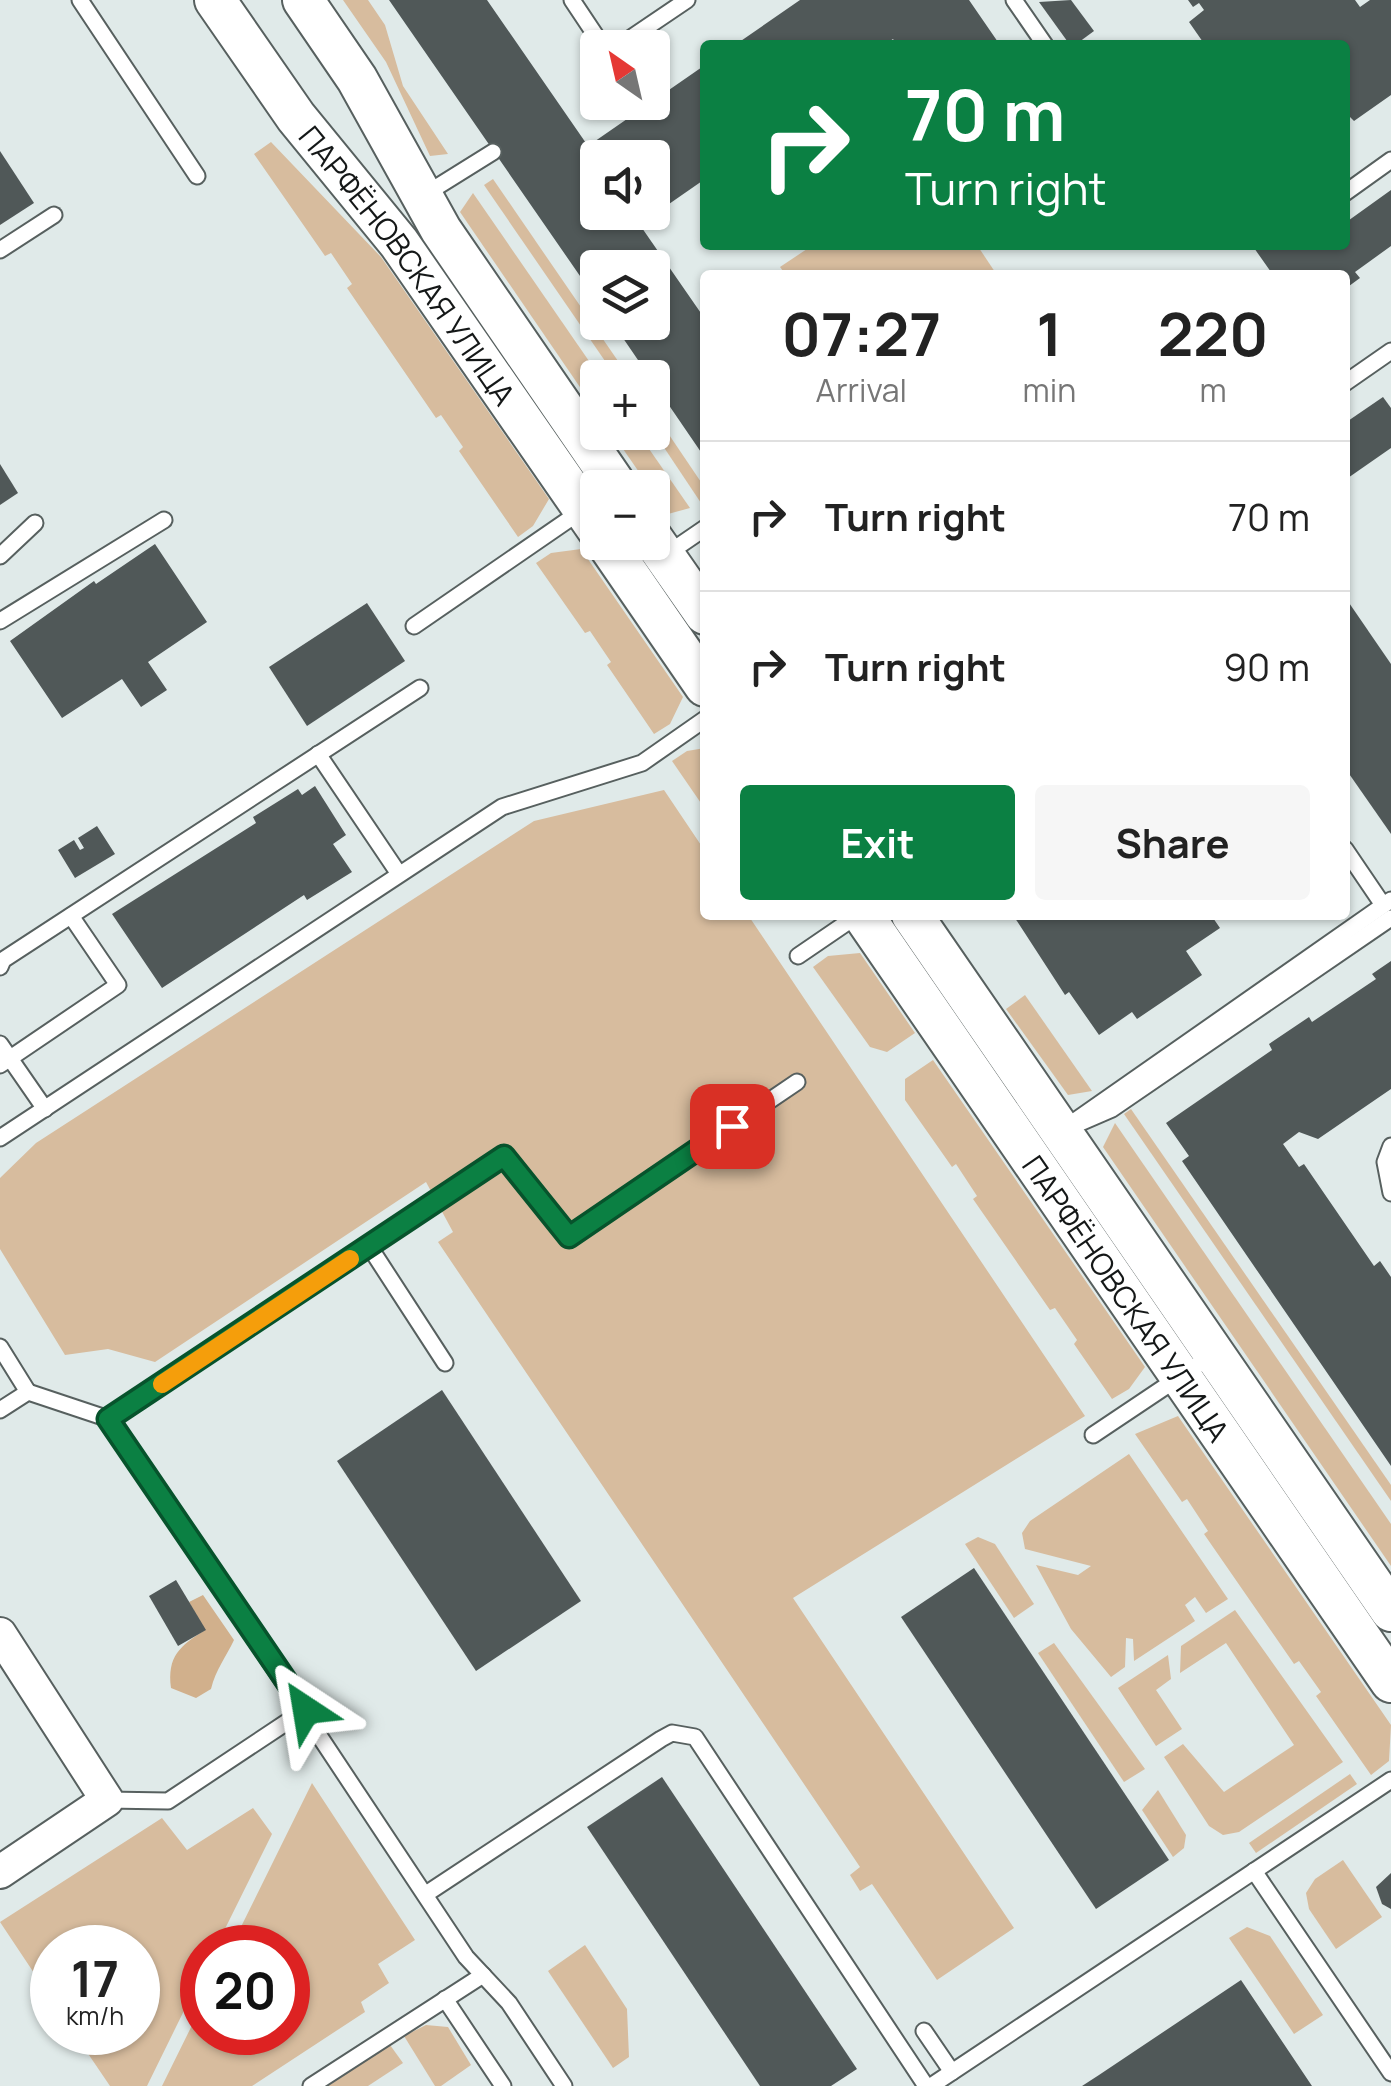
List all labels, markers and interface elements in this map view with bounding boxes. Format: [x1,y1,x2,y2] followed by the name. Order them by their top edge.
[580,30,670,120] north arrow
[580,30,670,560] map controls
[905,66,1065,162] text: 70 m
[740,80,870,210] icon: right
[290,117,525,413] street label: ПАРФЁНОВСКАЯ УЛИЦА
[580,140,670,230] button: sound
[905,157,1106,219] text: Turn right
[580,250,670,340] button: layers
[781,292,941,374] text: 07:27
[1036,292,1063,374] text: 1
[1158,292,1269,374] text: 220
[580,360,670,450] button: +
[816,368,907,412] text: Arrival
[1023,368,1076,412] text: min
[1200,368,1227,412] text: m
[580,470,670,560] button: −
[740,489,795,544] icon: right
[825,490,1006,542] text: Turn right
[1228,490,1310,542] text: 70 m
[740,639,795,694] icon: right
[825,640,1006,692] text: Turn right
[1223,640,1310,692] text: 90 m
[740,785,1015,900] button: Exit
[1035,785,1310,900] button: Share
[690,1084,775,1169] pin
[705,1099,760,1154] icon: arrive
[1014,1147,1240,1449] street label: ПАРФЁНОВСКАЯ УЛИЦА
[254,1658,358,1762] position arrow
[180,1925,310,2055] speed limit sign: 20
[71,1944,119,2012] text: 17
[66,1998,124,2033] text: km/h

